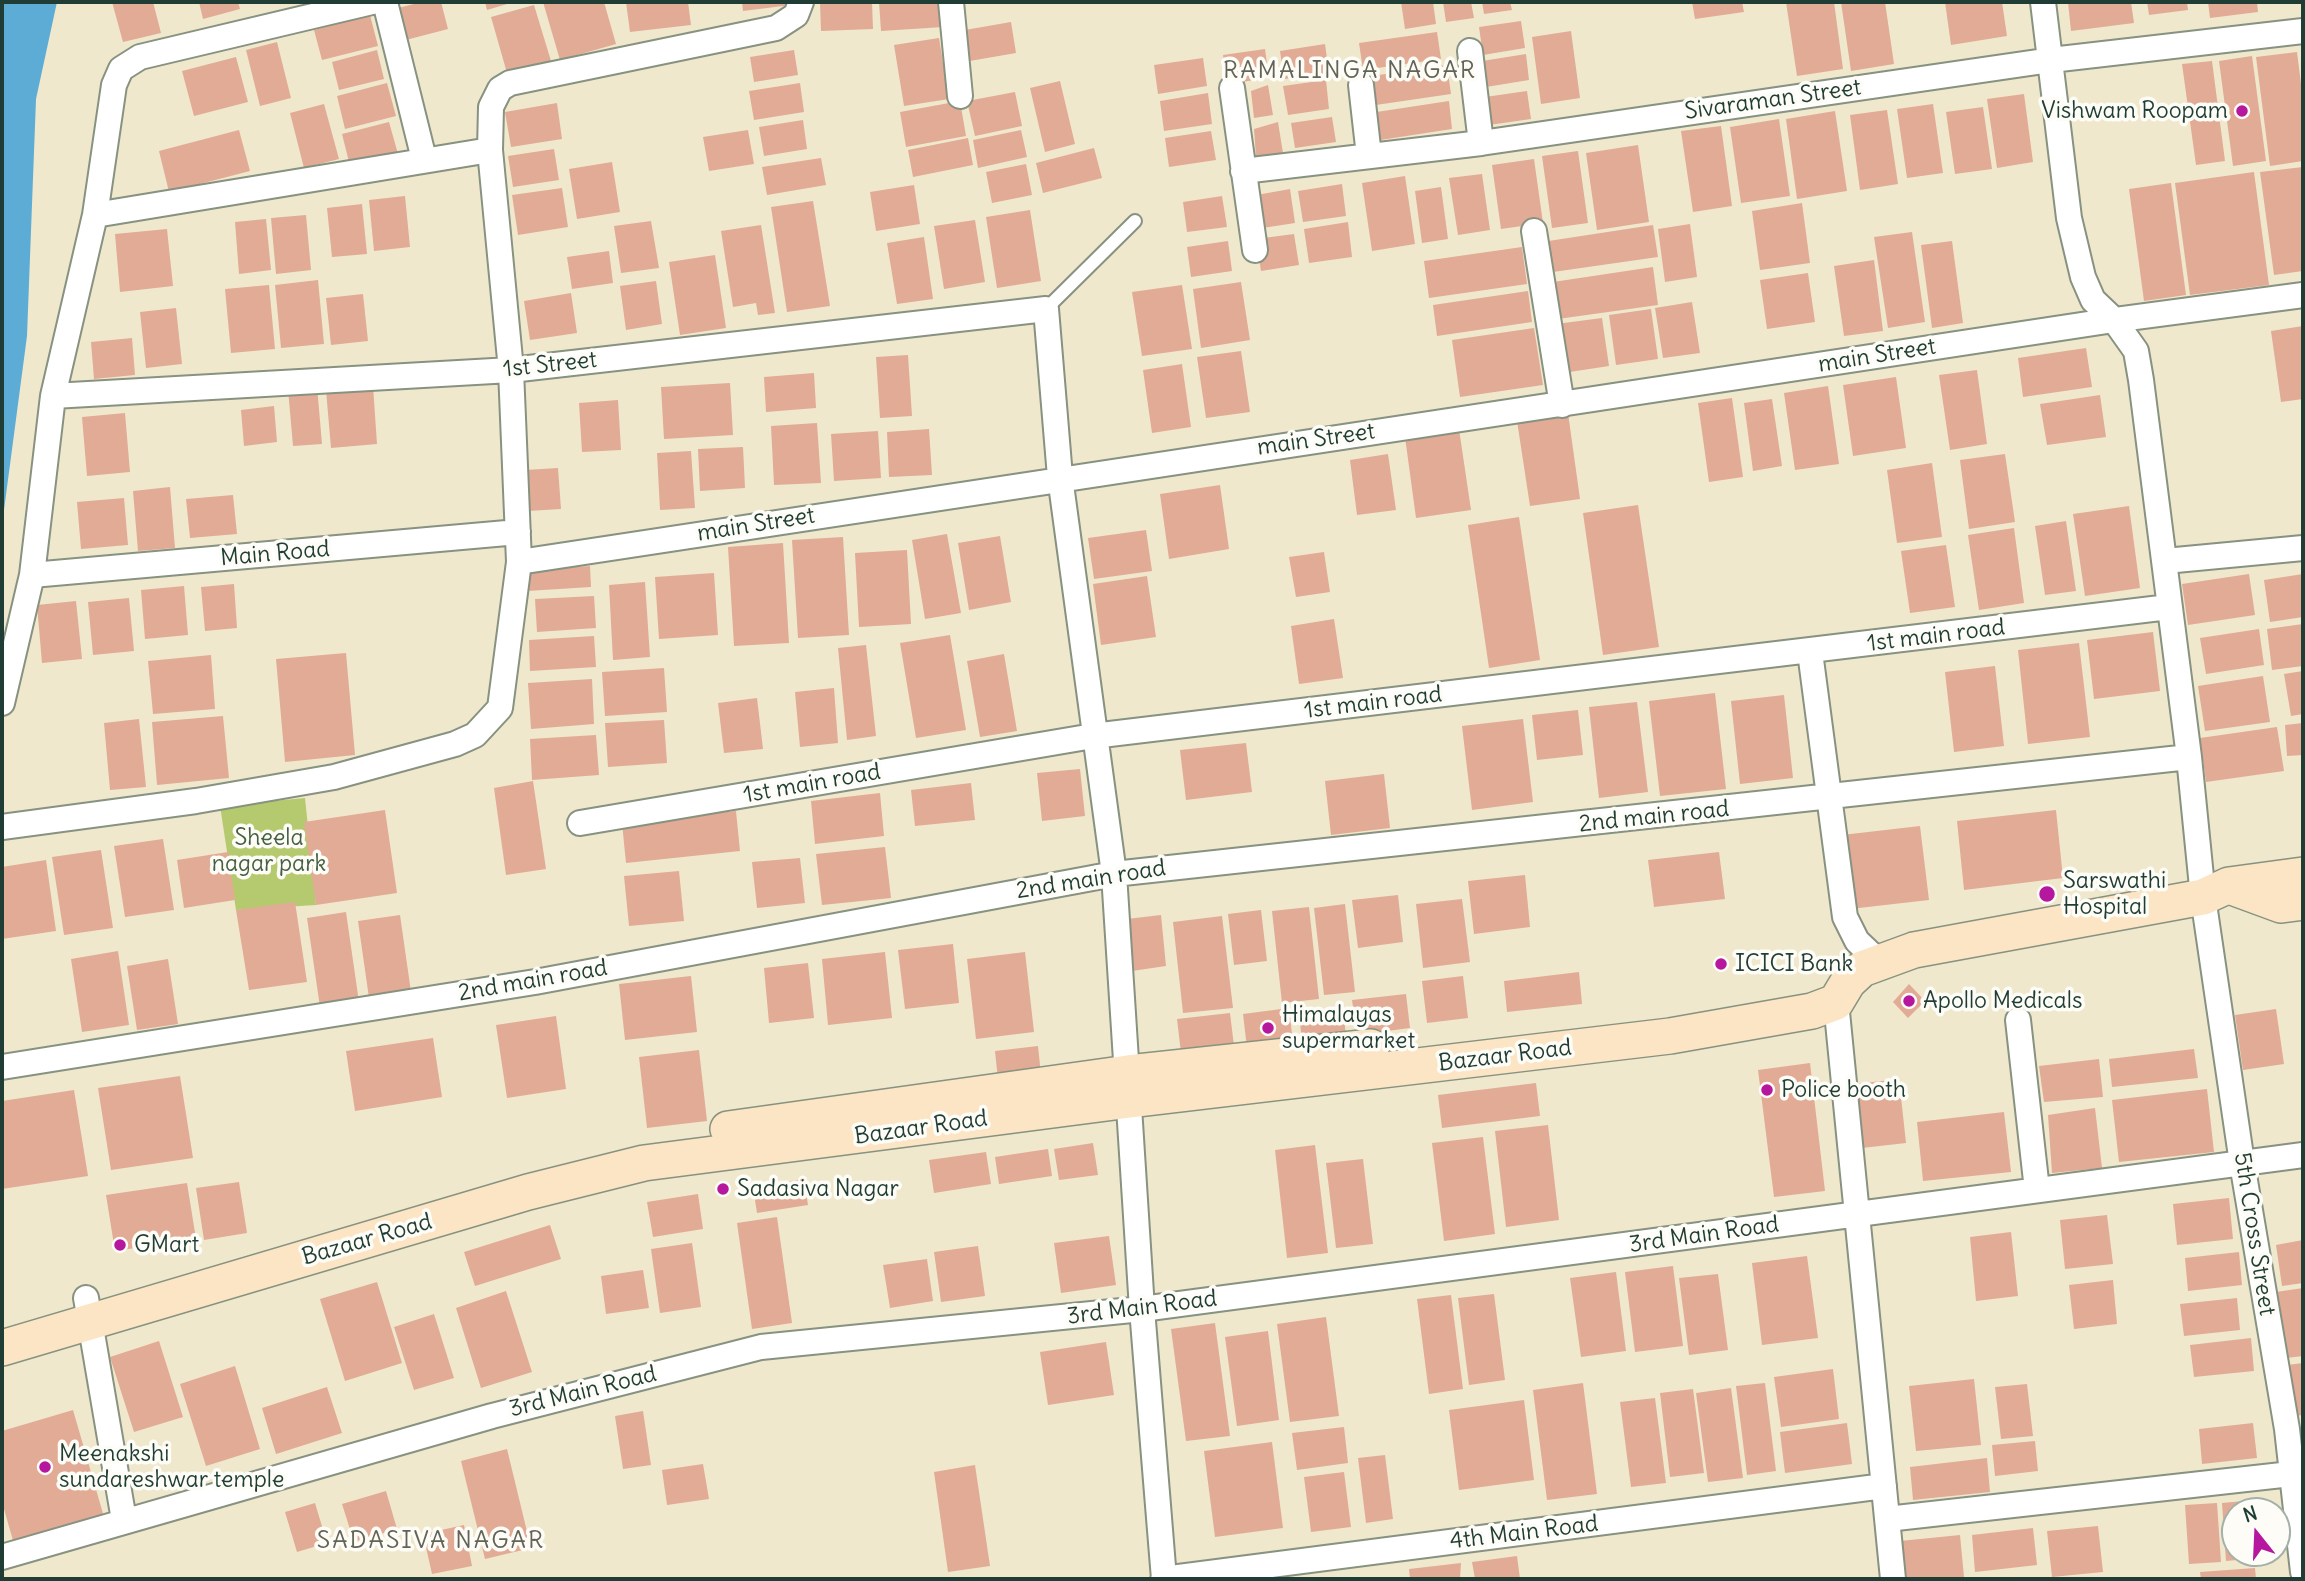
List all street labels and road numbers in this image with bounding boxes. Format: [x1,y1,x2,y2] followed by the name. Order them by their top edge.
[1683,74,1863,126] street label: Sivaraman Street
[1816,333,1938,379] street label: main Street
[502,346,598,384] street label: 1st Street
[1255,418,1377,462] street label: main Street
[695,502,817,548] street label: main Street
[219,535,331,573] street label: Main Road
[1865,614,2007,658] street label: 1st main road
[1302,681,1444,725] street label: 1st main road
[741,758,883,810] street label: 1st main road
[1578,795,1730,839] street label: 2nd main road
[1014,855,1168,905] street label: 2nd main road
[456,954,610,1008] street label: 2nd main road
[1437,1034,1573,1078] street label: Bazaar Road
[853,1105,989,1151] street label: Bazaar Road
[2227,1151,2281,1317] street label: 5th Cross Street
[299,1208,435,1272] street label: Bazaar Road
[1627,1211,1781,1259] street label: 3rd Main Road
[1066,1285,1218,1331] street label: 3rd Main Road
[507,1360,659,1424] street label: 3rd Main Road
[1448,1510,1600,1556] street label: 4th Main Road

